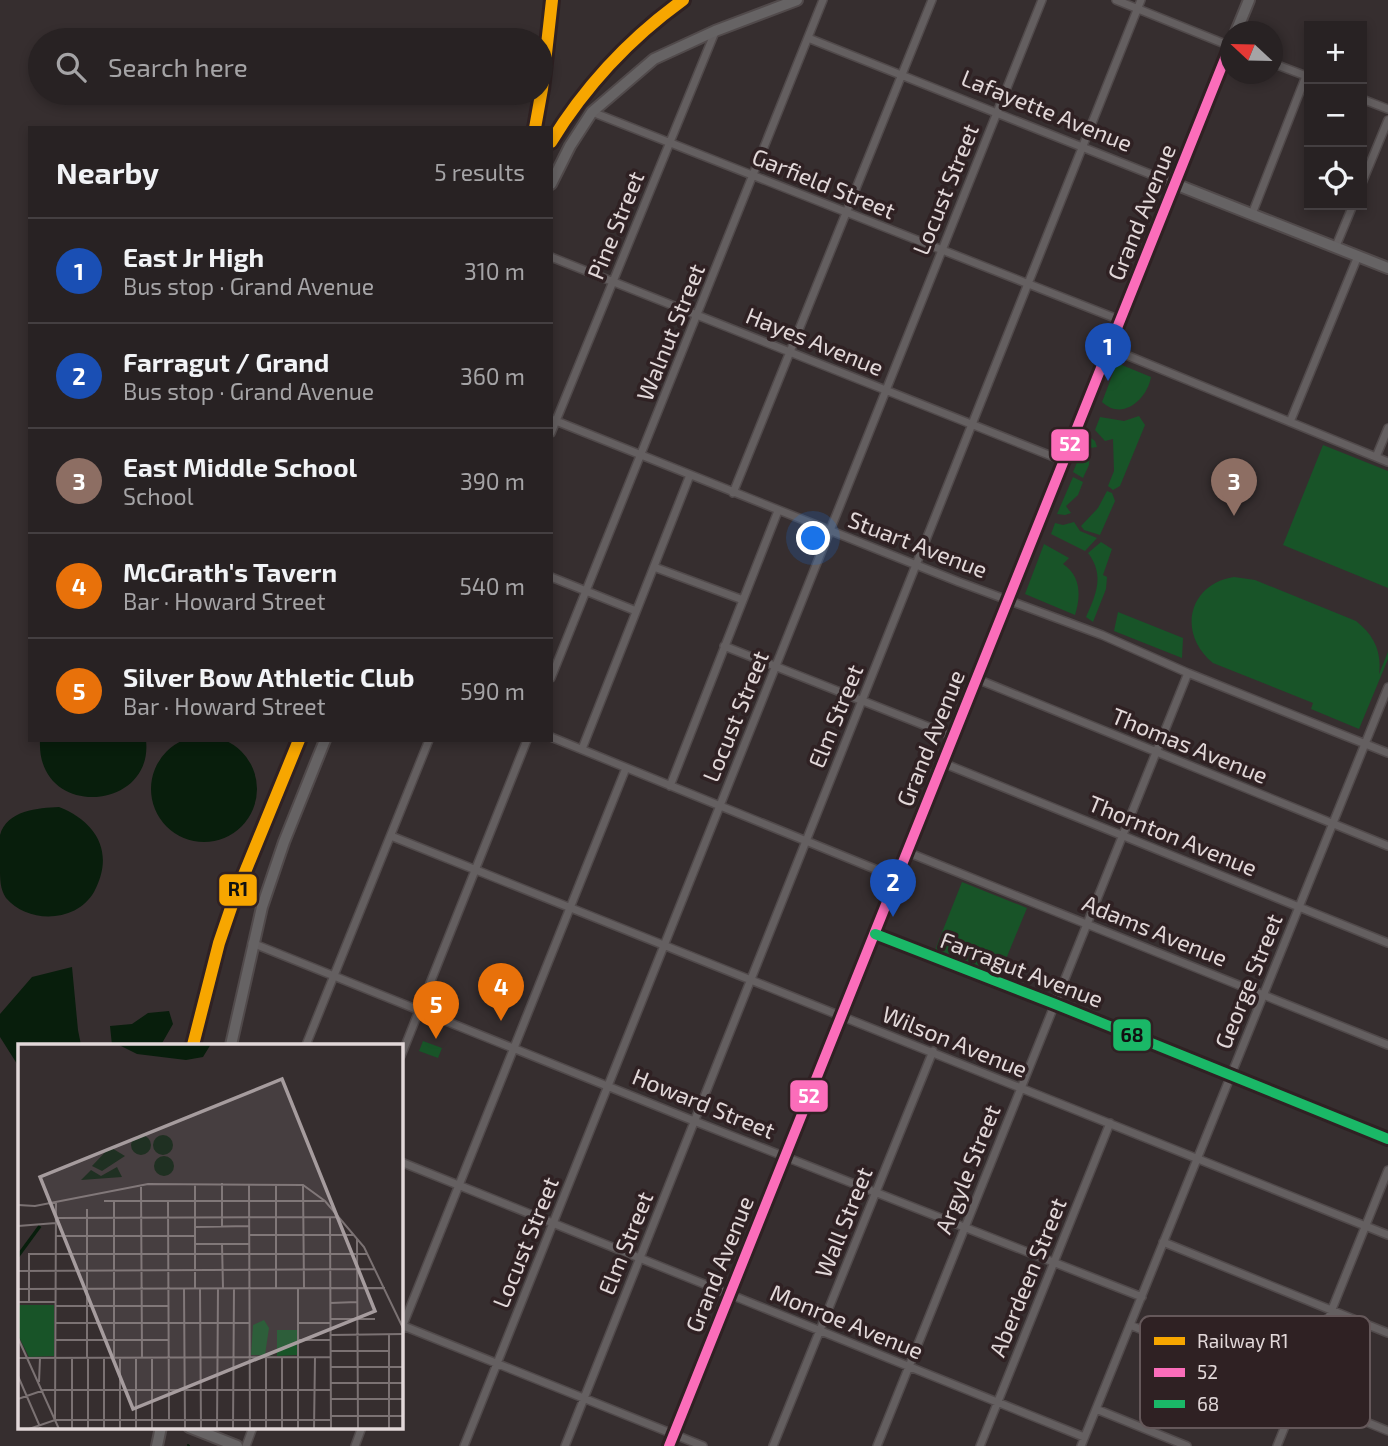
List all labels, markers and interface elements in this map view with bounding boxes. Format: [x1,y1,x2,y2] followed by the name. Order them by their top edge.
[1220,21,1283,84] north arrow
[1304,21,1367,210] map controls
[1304,21,1367,84] button: +
[28,28,553,105] search box
[52,48,90,86] icon: search
[108,51,248,82] text: Search here
[958,63,1136,157] street label: Lafayette Avenue
[1304,84,1367,147] button: −
[906,119,984,259] street label: Locust Street
[1101,140,1181,284] street label: Grand Avenue
[748,142,900,224] street label: Garfield Street
[1304,147,1367,210] button: locate
[56,154,159,190] text: Nearby
[434,158,525,186] text: 5 results
[581,167,649,283] street label: Pine Street
[123,241,264,272] text: East Jr High
[74,257,84,285] text: 1
[464,257,525,285] text: 310 m
[630,259,710,405] street label: Walnut Street
[123,272,374,300] text: Bus stop · Grand Avenue
[742,301,888,381] street label: Hayes Avenue
[1085,323,1131,381] pin: 1
[123,346,329,377] text: Farragut / Grand
[72,362,86,390] text: 2
[460,362,525,390] text: 360 m
[123,377,374,405] text: Bus stop · Grand Avenue
[1050,428,1090,462] line badge: 52
[1059,432,1081,455] text: 52
[123,451,357,482] text: East Middle School
[1211,458,1257,516] pin: 3
[72,467,86,495] text: 3
[460,467,525,495] text: 390 m
[123,482,193,510] text: School
[844,505,992,583] street label: Stuart Avenue
[796,521,830,555] your location
[123,556,337,587] text: McGrath's Tavern
[72,572,86,600] text: 4
[459,572,525,600] text: 540 m
[123,587,325,615] text: Bar · Howard Street
[696,646,774,786] street label: Locust Street
[802,660,868,772] street label: Elm Street
[123,661,415,692] text: Silver Bow Athletic Club
[890,666,970,810] street label: Grand Avenue
[73,677,85,705] text: 5
[460,677,525,705] text: 590 m
[123,692,325,720] text: Bar · Howard Street
[1108,701,1272,789] street label: Thomas Avenue
[1085,788,1261,882] street label: Thornton Avenue
[870,859,916,917] pin: 2
[218,873,258,907] line badge: R1
[228,877,248,900] text: R1
[1079,888,1231,972] street label: Adams Avenue
[1208,909,1288,1053] street label: George Street
[937,925,1107,1013] street label: Farragut Avenue
[478,963,524,1021] pin: 4
[413,981,459,1039] pin: 5
[878,999,1032,1083] street label: Wilson Avenue
[1112,1018,1152,1052] line badge: 68
[1120,1023,1144,1046] text: 68
[18,1044,402,1428] inset map
[629,1062,780,1144] street label: Howard Street
[789,1079,829,1113] line badge: 52
[798,1084,820,1107] text: 52
[928,1100,1006,1238] street label: Argyle Street
[808,1163,878,1281] street label: Wall Street
[486,1172,564,1312] street label: Locust Street
[592,1187,658,1299] street label: Elm Street
[679,1192,759,1336] street label: Grand Avenue
[982,1193,1072,1361] street label: Aberdeen Street
[766,1278,928,1364] street label: Monroe Avenue
[1140,1316,1370,1428] legend
[1197,1329,1288,1352] text: Railway R1
[1197,1360,1218,1383] text: 52
[1197,1392,1219,1415] text: 68

